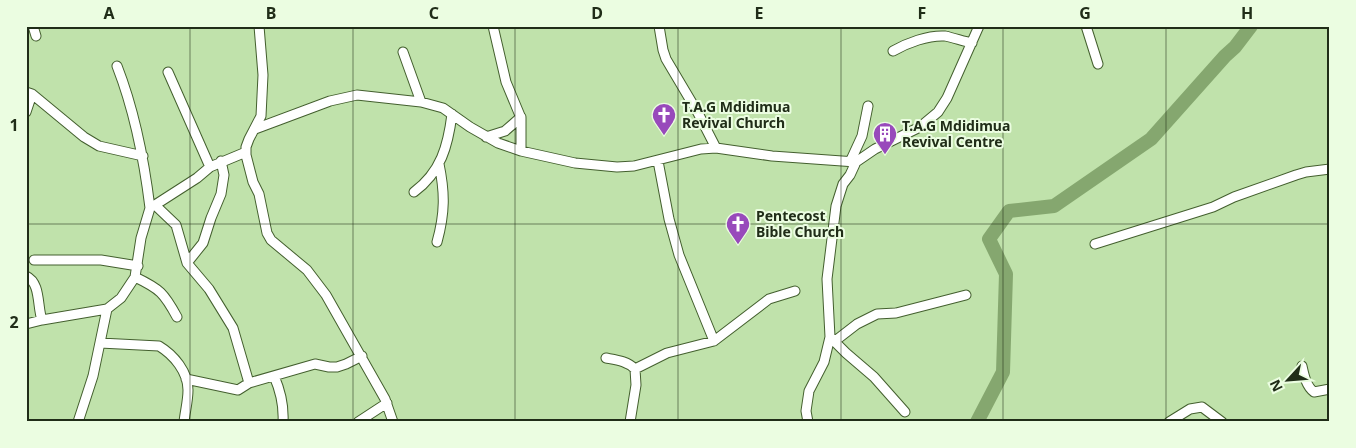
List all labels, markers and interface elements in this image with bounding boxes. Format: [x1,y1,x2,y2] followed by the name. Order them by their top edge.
[103,2,115,24] text: A
[266,2,276,24] text: B
[429,2,439,24] text: C
[591,2,603,24] text: D
[755,2,764,24] text: E
[918,2,926,24] text: F
[1079,2,1091,24] text: G
[1241,2,1253,24] text: H
[682,97,790,132] place label: T.A.G Mdidimua Revival Church
[651,102,677,136] church icon: T.A.G Mdidimua Revival Church
[9,114,19,136] text: 1
[902,116,1010,151] place label: T.A.G Mdidimua Revival Centre
[872,121,898,155] building icon: T.A.G Mdidimua Revival Centre
[756,206,844,241] place label: Pentecost Bible Church
[725,211,751,245] church icon: Pentecost Bible Church
[9,311,19,333] text: 2
[1264,356,1314,406] north arrow
[1265,377,1287,395] text: N

